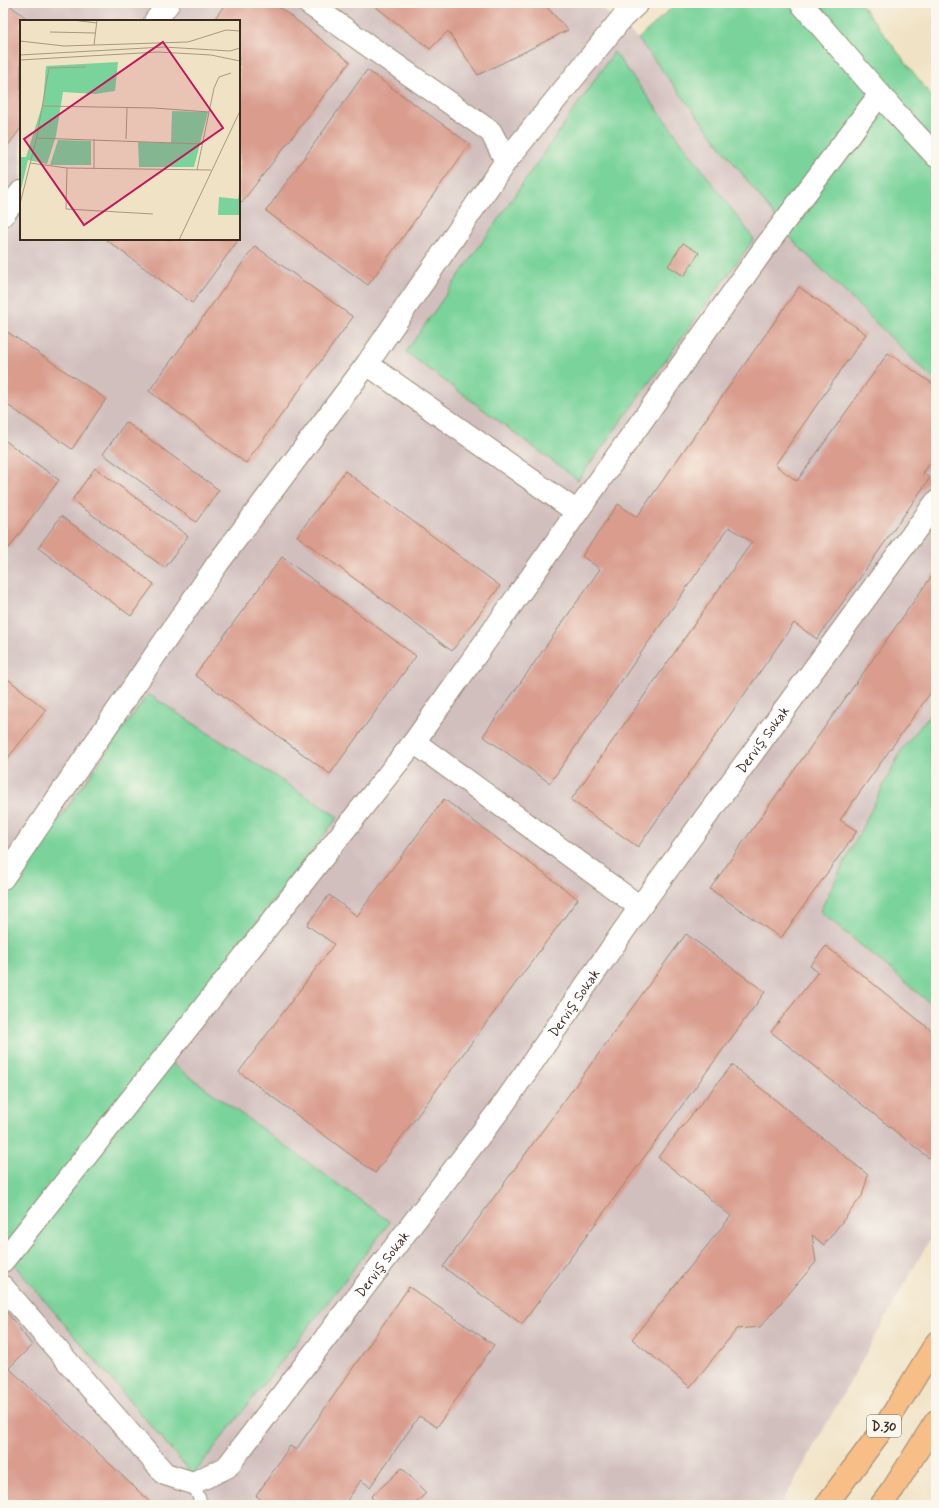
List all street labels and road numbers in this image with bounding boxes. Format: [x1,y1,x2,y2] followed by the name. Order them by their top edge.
[733,703,794,777] street label: Derviş Sokak
[545,966,604,1041] street label: Derviş Sokak
[352,1227,414,1301] street label: Derviş Sokak
[867,1415,901,1437] road number: D.30

